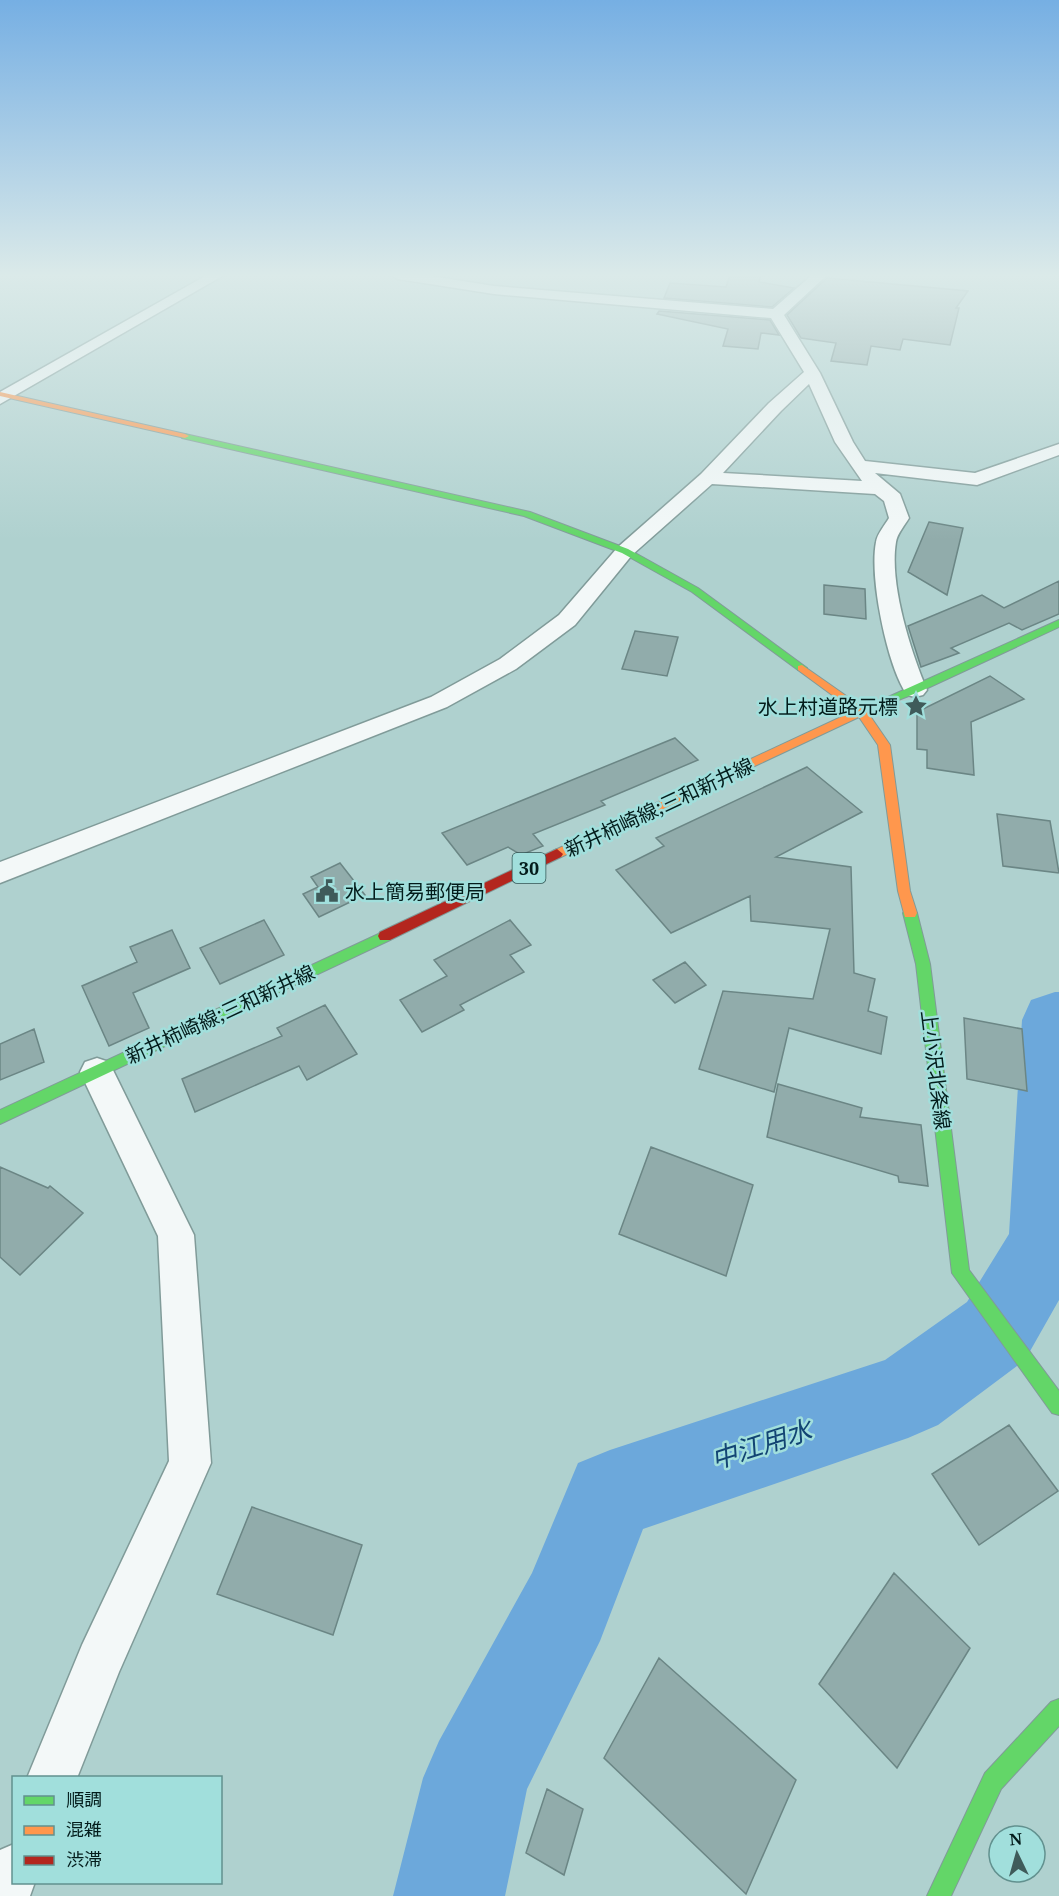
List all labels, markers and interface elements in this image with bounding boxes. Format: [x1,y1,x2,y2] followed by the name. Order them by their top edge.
[758,693,898,720] place label: 水上村道路元標
[903,693,929,719] place icon: 水上村道路元標
[560,751,758,863] street label: 新井柿崎線;三和新井線
[512,853,546,883] road number: 30
[314,878,340,904] public building icon: 水上簡易郵便局
[345,878,485,905] place label: 水上簡易郵便局
[121,958,319,1070] street label: 新井柿崎線;三和新井線
[915,1009,957,1131] street label: 上小沢北条線
[706,1410,819,1477] water label: 中江用水
[12,1776,222,1884] legend
[66,1787,102,1811] text: 順調
[66,1817,102,1841] text: 混雑
[987,1824,1047,1884] north arrow
[1008,1828,1023,1851] text: N
[66,1847,102,1871] text: 渋滞

